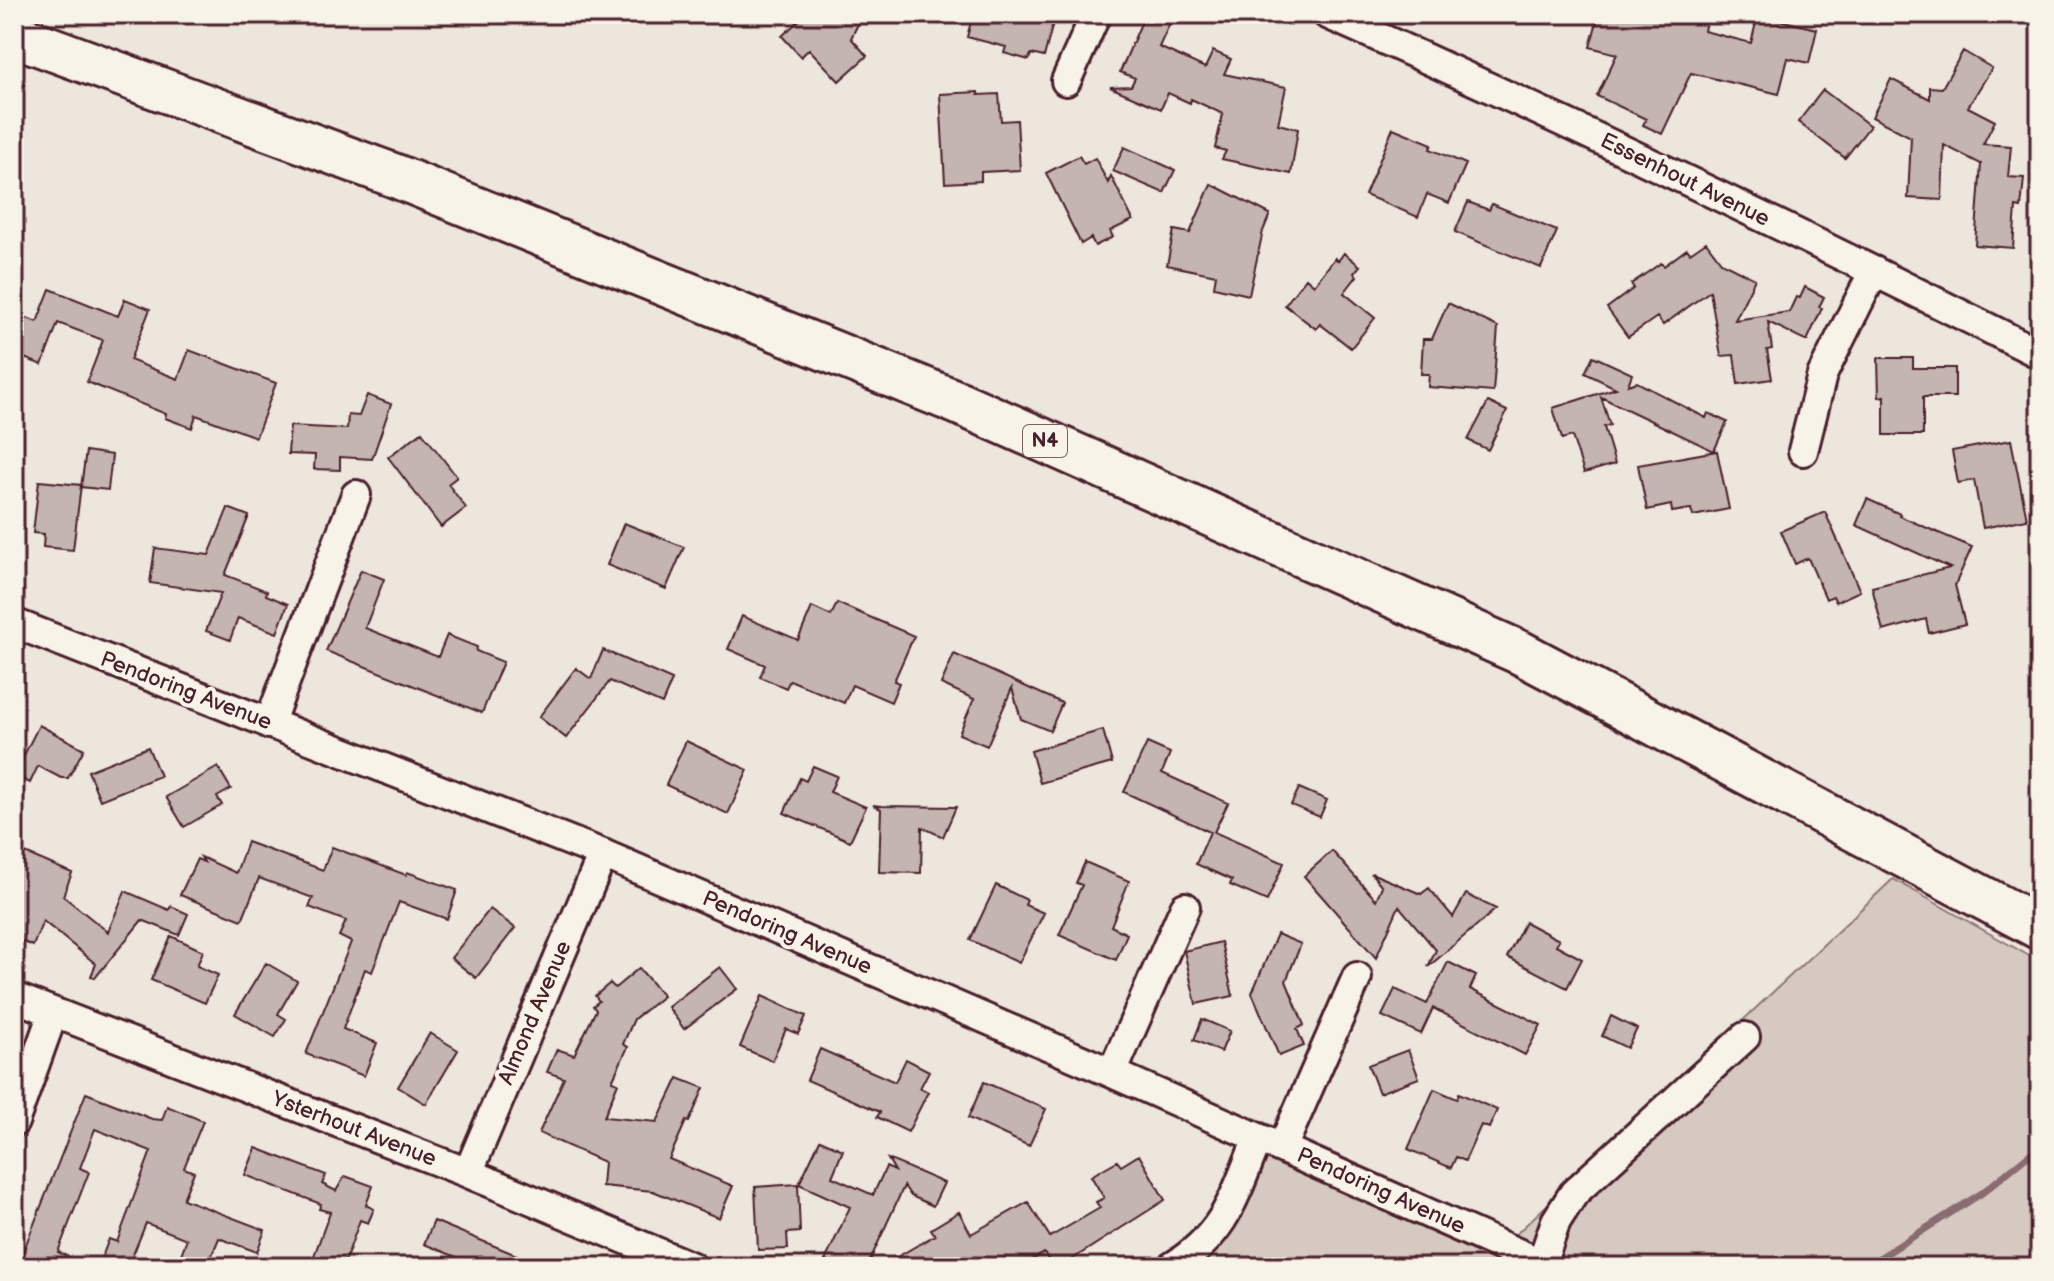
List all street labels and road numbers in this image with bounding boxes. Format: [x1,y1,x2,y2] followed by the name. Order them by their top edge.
[1596,127,1774,233] street label: Essenhout Avenue
[1023,425,1067,457] road number: N4
[96,646,276,736] street label: Pendoring Avenue
[698,885,876,981] street label: Pendoring Avenue
[493,937,577,1089] street label: Almond Avenue
[267,1085,440,1173] street label: Ysterhout Avenue
[1293,1142,1469,1240] street label: Pendoring Avenue

